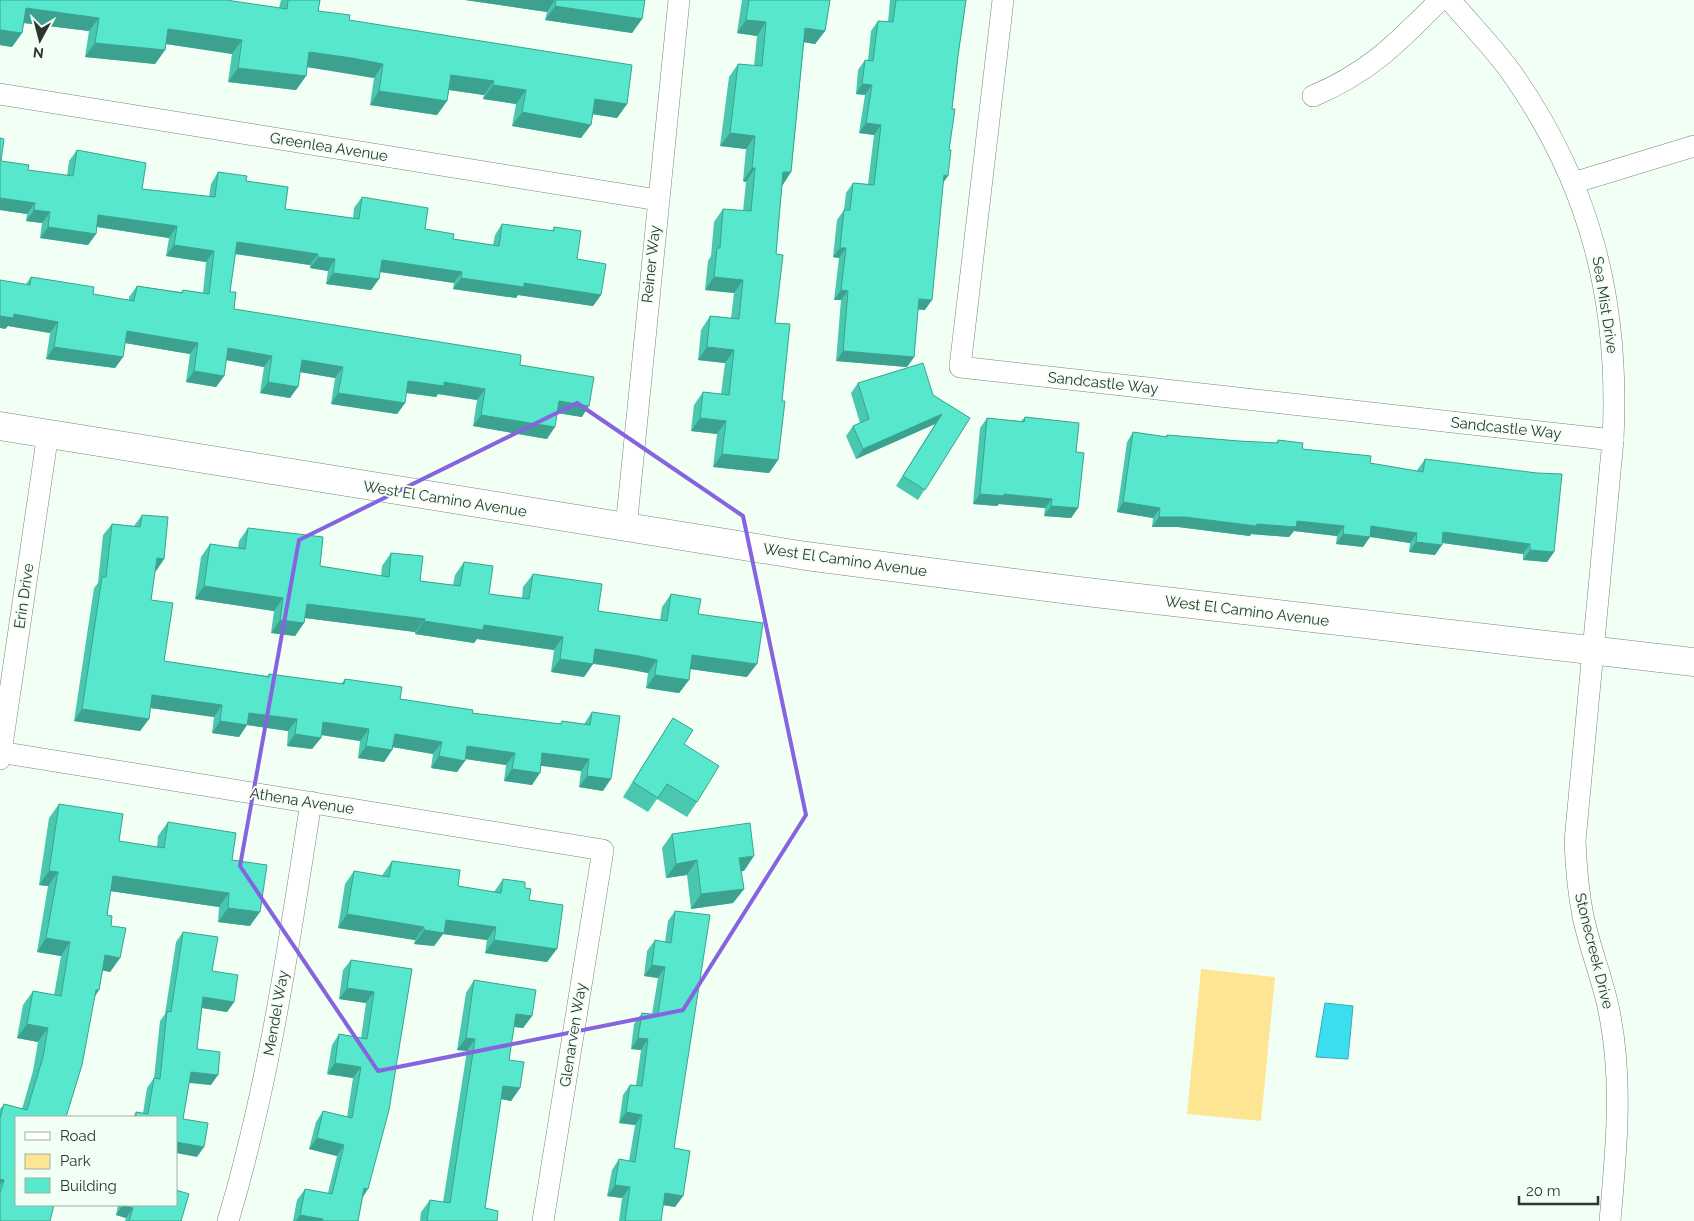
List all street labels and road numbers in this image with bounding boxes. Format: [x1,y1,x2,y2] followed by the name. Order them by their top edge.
[269,129,389,165] street label: Greenlea Avenue
[638,224,664,304] street label: Reiner Way
[1588,255,1622,355] street label: Sea Mist Drive
[1047,368,1159,398] street label: Sandcastle Way
[1450,413,1562,443] street label: Sandcastle Way
[362,477,528,521] street label: West El Camino Avenue
[762,540,928,580] street label: West El Camino Avenue
[10,562,38,630] street label: Erin Drive
[1164,592,1330,630] street label: West El Camino Avenue
[249,784,356,818] street label: Athena Avenue
[1571,891,1617,1011] street label: Stonecreek Drive
[260,969,292,1057] street label: Mendel Way
[556,982,590,1088] street label: Glenarven Way

